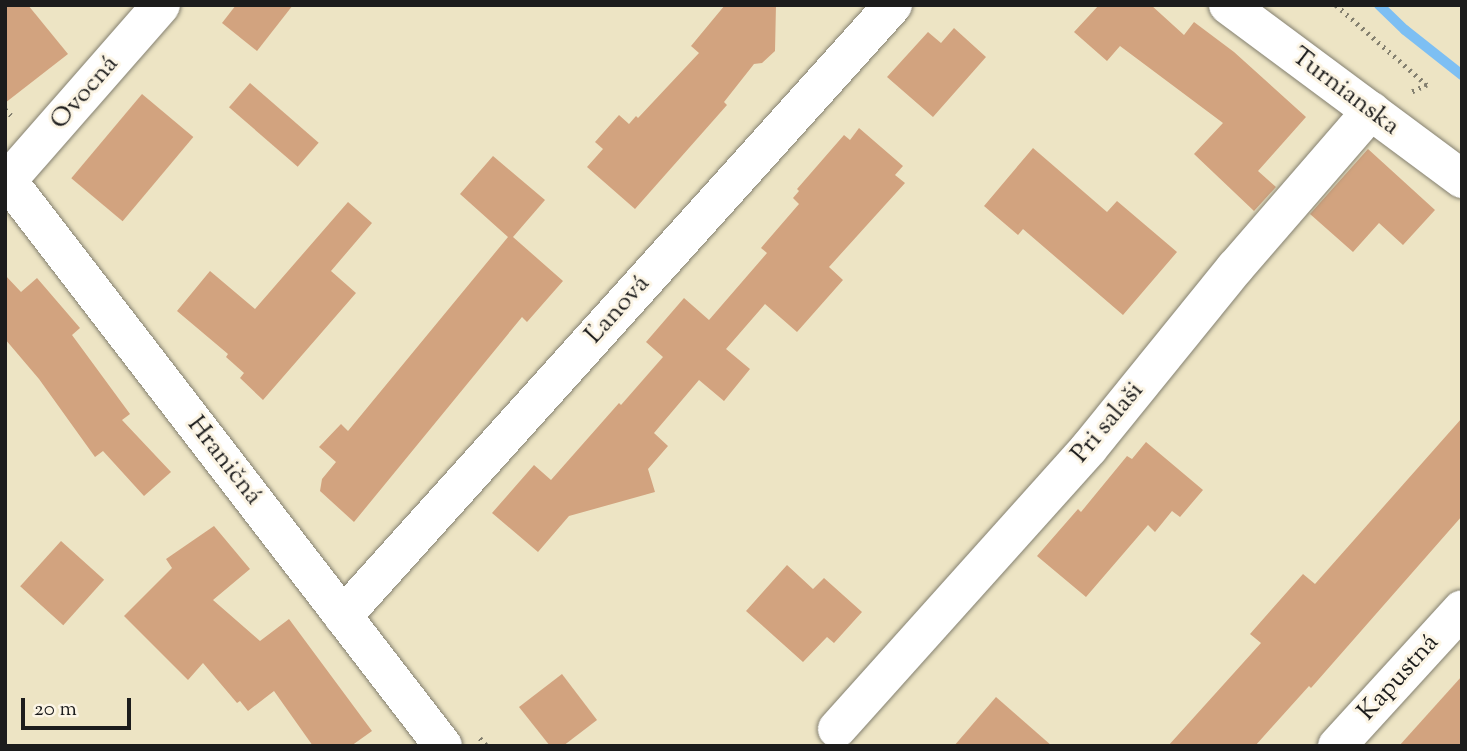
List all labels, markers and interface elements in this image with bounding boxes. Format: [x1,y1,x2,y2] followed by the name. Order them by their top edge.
[1285,41,1405,143] street label: Turnianska
[44,49,126,137] street label: Ovocná
[579,269,657,351] street label: Ľanová
[1065,376,1151,470] street label: Pri salaši
[180,410,268,512] street label: Hraničná
[1352,628,1446,728] street label: Kapustná
[24,684,135,728] scale bar
[34,695,77,725] text: 20 m

